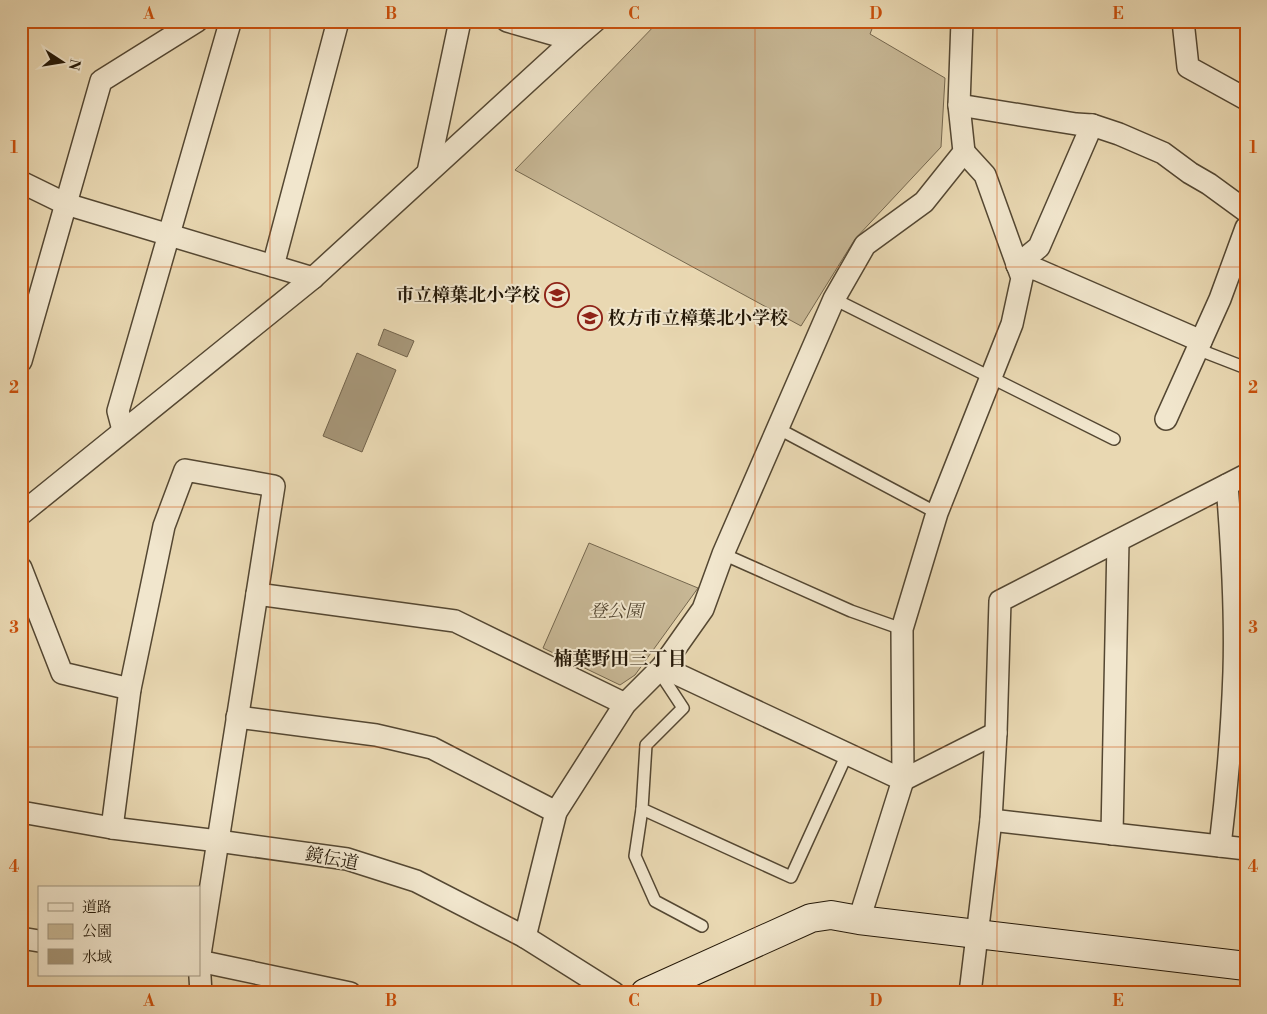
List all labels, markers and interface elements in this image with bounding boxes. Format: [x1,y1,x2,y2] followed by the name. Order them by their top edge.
[142,4,155,24] text: A
[385,4,397,24] text: B
[628,4,640,24] text: C
[870,4,883,24] text: D
[1112,4,1124,24] text: E
[38,38,88,88] north arrow
[64,57,84,72] text: N
[10,138,18,158] text: 1
[1249,138,1257,158] text: 1
[544,282,570,308] school or university icon: 市立樟葉北小学校
[396,284,540,307] place label: 市立樟葉北小学校
[577,305,603,331] school or university icon: 枚方市立樟葉北小学校
[608,307,788,330] place label: 枚方市立樟葉北小学校
[9,378,19,398] text: 2
[1248,378,1258,398] text: 2
[589,600,646,623] park label: 登公園
[9,618,19,638] text: 3
[1248,618,1258,638] text: 3
[553,647,687,671] district label: 楠葉野田三丁目
[303,843,361,875] street label: 鏡伝道
[9,857,20,877] text: 4
[1248,857,1259,877] text: 4
[38,886,200,976] legend
[82,898,112,917] text: 道路
[82,922,112,941] text: 公園
[82,948,112,967] text: 水域
[142,991,155,1011] text: A
[385,991,397,1011] text: B
[628,991,640,1011] text: C
[870,991,883,1011] text: D
[1112,991,1124,1011] text: E

